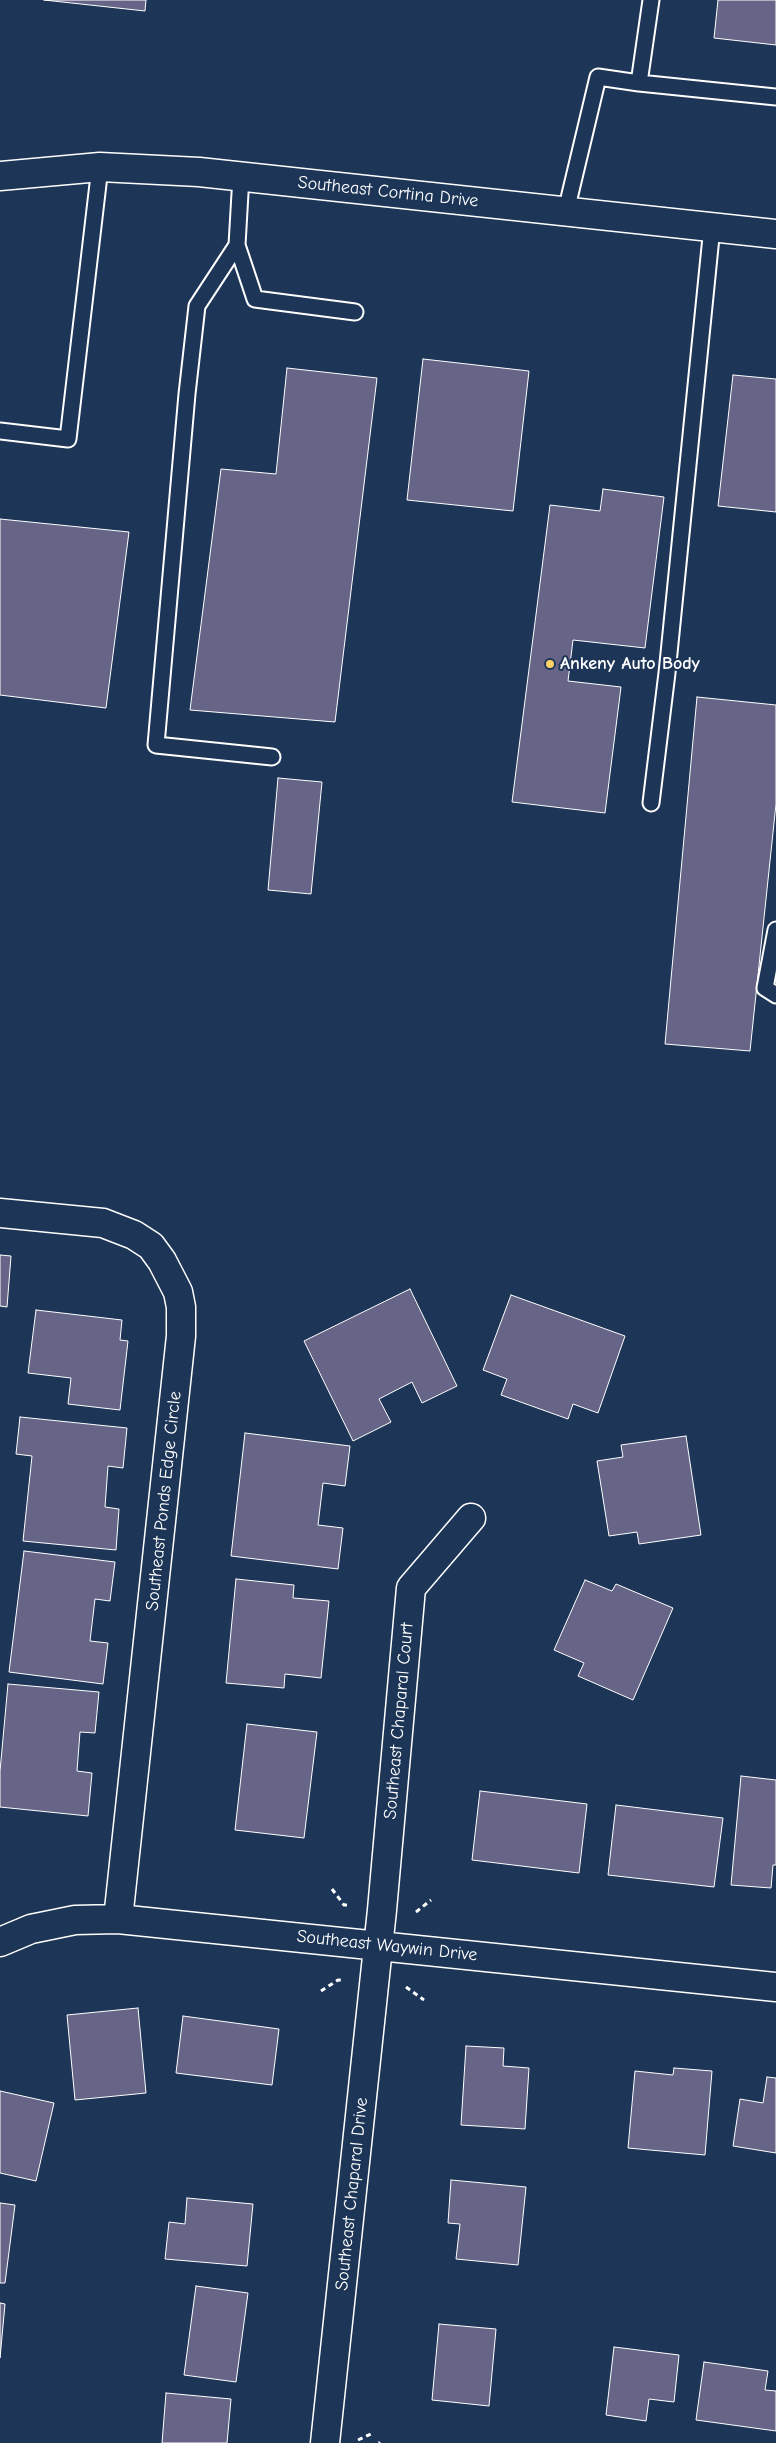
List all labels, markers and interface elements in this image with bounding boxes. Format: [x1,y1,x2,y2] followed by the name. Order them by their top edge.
[297,172,479,212] street label: Southeast Cortina Drive
[560,653,700,675] place label: Ankeny Auto Body
[544,658,556,670] marker: Ankeny Auto Body
[142,1390,186,1612] street label: Southeast Ponds Edge Circle
[380,1622,418,1820] street label: Southeast Chaparal Court
[296,1926,478,1966] street label: Southeast Waywin Drive
[331,2096,373,2292] street label: Southeast Chaparal Drive

